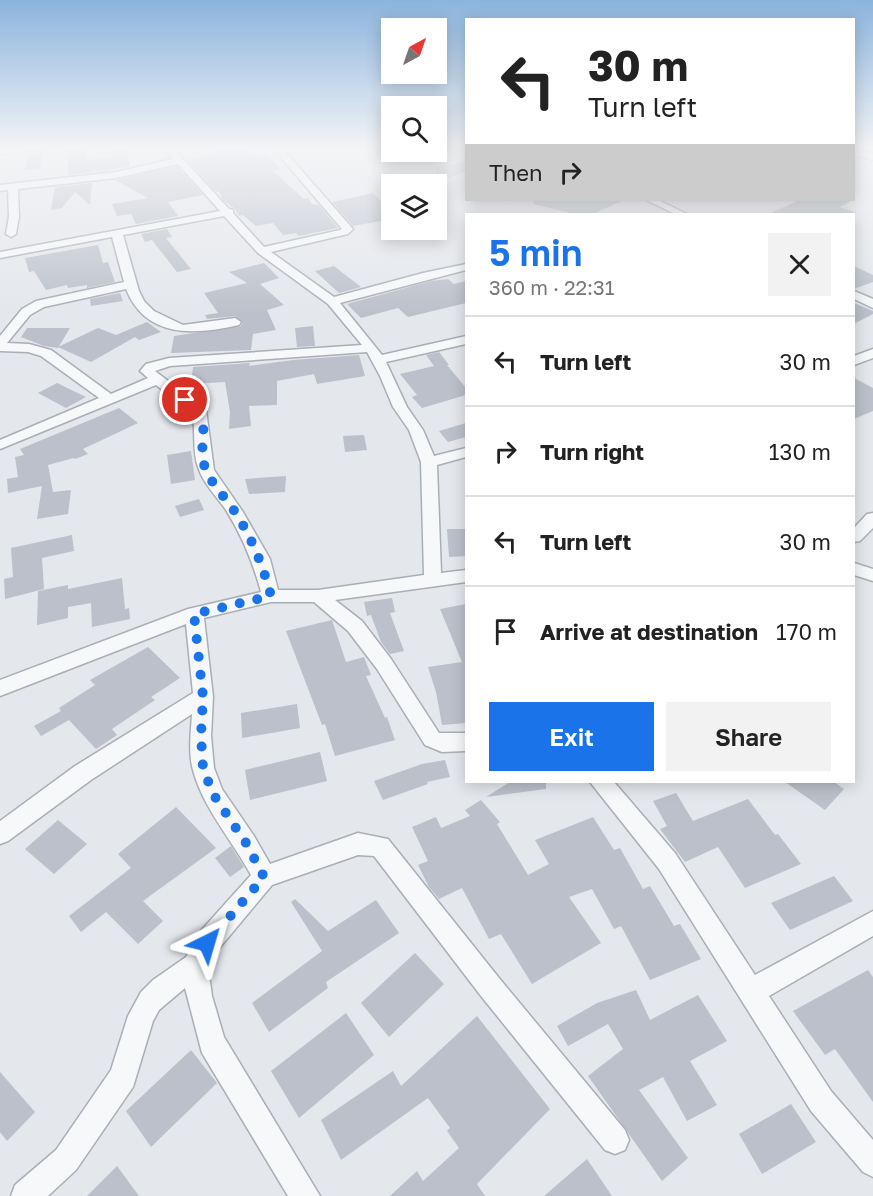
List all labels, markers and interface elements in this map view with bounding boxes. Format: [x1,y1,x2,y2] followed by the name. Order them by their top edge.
[381,18,447,84] north arrow
[381,18,447,240] map controls
[588,40,688,90] text: 30 m
[489,42,567,120] icon: left
[588,91,697,123] text: Turn left
[381,96,447,162] button: search
[554,156,587,189] icon: right
[489,159,542,186] text: Then
[381,174,447,240] button: layers
[489,231,583,274] text: 5 min
[768,233,831,296] button: close
[489,275,615,299] text: 360 m · 22:31
[489,345,522,378] icon: left
[540,348,631,375] text: Turn left
[780,348,831,375] text: 30 m
[159,374,210,425] pin
[168,383,201,416] icon: arrive
[489,435,522,468] icon: right
[540,438,644,465] text: Turn right
[769,438,831,465] text: 130 m
[489,525,522,558] icon: left
[540,528,631,555] text: Turn left
[780,528,831,555] text: 30 m
[489,615,522,648] icon: arrive
[540,618,758,645] text: Arrive at destination
[776,618,837,645] text: 170 m
[489,702,654,771] button: Exit
[666,702,831,771] button: Share
[175,911,239,975] position arrow

